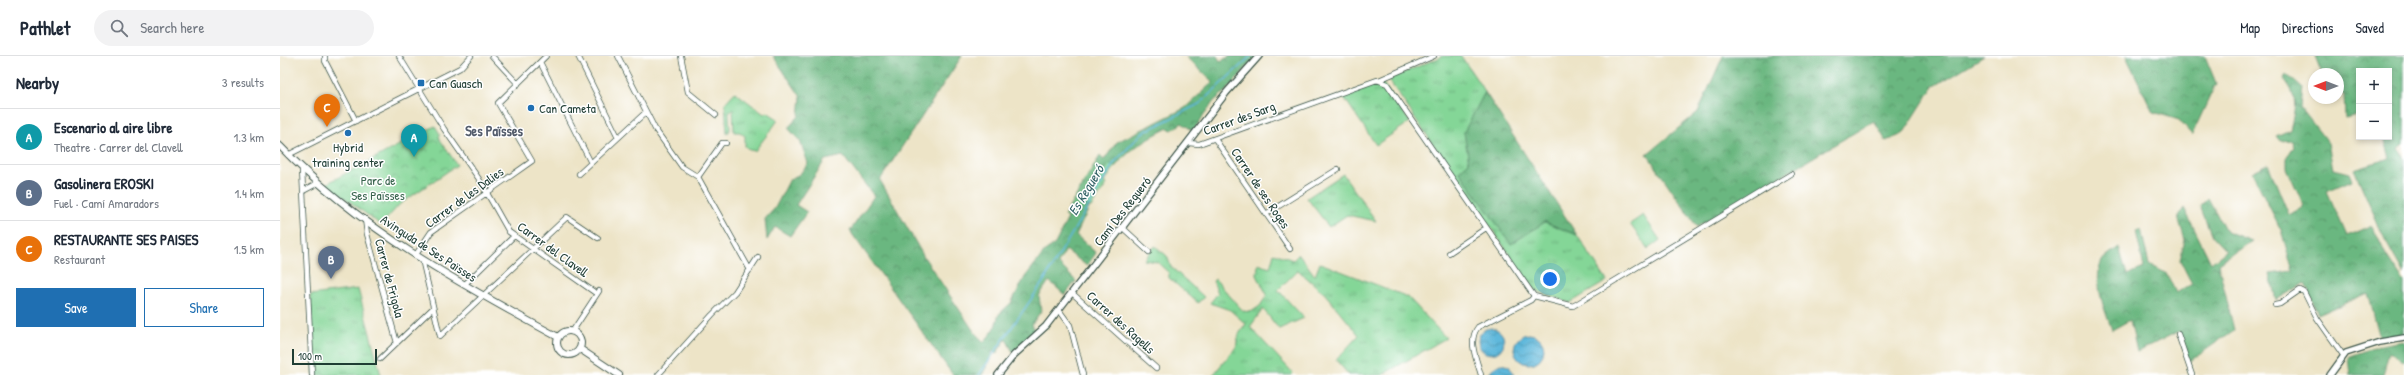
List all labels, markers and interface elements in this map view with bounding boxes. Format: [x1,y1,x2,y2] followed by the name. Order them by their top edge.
[94,10,374,46] search box
[20,15,70,41] text: Pathlet
[108,17,130,39] icon: search
[140,17,204,38] text: Search here
[2240,18,2260,37] text: Map
[2282,18,2333,37] text: Directions
[2355,18,2384,37] text: Saved
[2308,68,2344,104] north arrow
[2356,68,2392,140] map controls
[2356,68,2392,104] button: +
[16,71,59,94] text: Nearby
[222,73,264,91] text: 3 results
[429,74,483,92] place label: Can Guasch
[416,78,426,88] marker: Can Guasch
[314,94,340,127] pin: C
[1200,97,1278,139] street label: Carrer des Sarg
[539,99,596,117] place label: Can Cameta
[526,103,536,113] marker: Can Cameta
[2356,104,2392,140] button: −
[54,117,173,138] text: Escenario al aire libre
[465,121,523,140] district label: Ses Païsses
[401,124,427,157] pin: A
[26,128,32,146] text: A
[233,128,264,146] text: 1.3 km
[343,128,353,138] marker: Hybrid training center
[54,138,183,156] text: Theatre · Carrer del Clavell
[312,138,384,171] place label: Hybrid training center
[1227,144,1295,232] street label: Carrer de ses Roges
[1063,160,1109,219] water label: Es Regueró
[421,162,507,232] street label: Carrer de les Dalies
[351,171,405,204] park label: Parc de Ses Païsses
[1089,172,1155,250] street label: Camí Des Regueró
[54,173,154,194] text: Gasolinera EROSKI
[26,184,32,202] text: B
[234,184,264,202] text: 1.4 km
[54,194,159,212] text: Fuel · Camí Amaradors
[377,210,481,286] street label: Avinguda de Ses Païsses
[514,217,592,281] street label: Carrer del Clavell
[54,229,198,250] text: RESTAURANTE SES PAISES
[371,237,409,319] street label: Carrer de Frigola
[25,240,33,258] text: C
[234,240,264,258] text: 1.5 km
[318,246,344,279] pin: B
[54,250,105,268] text: Restaurant
[1540,269,1560,289] your location
[1083,286,1159,358] street label: Carrer des Ragells
[16,288,136,327] button: Save
[144,288,264,327] button: Share
[292,347,377,366] scale bar
[298,349,322,363] text: 100 m

